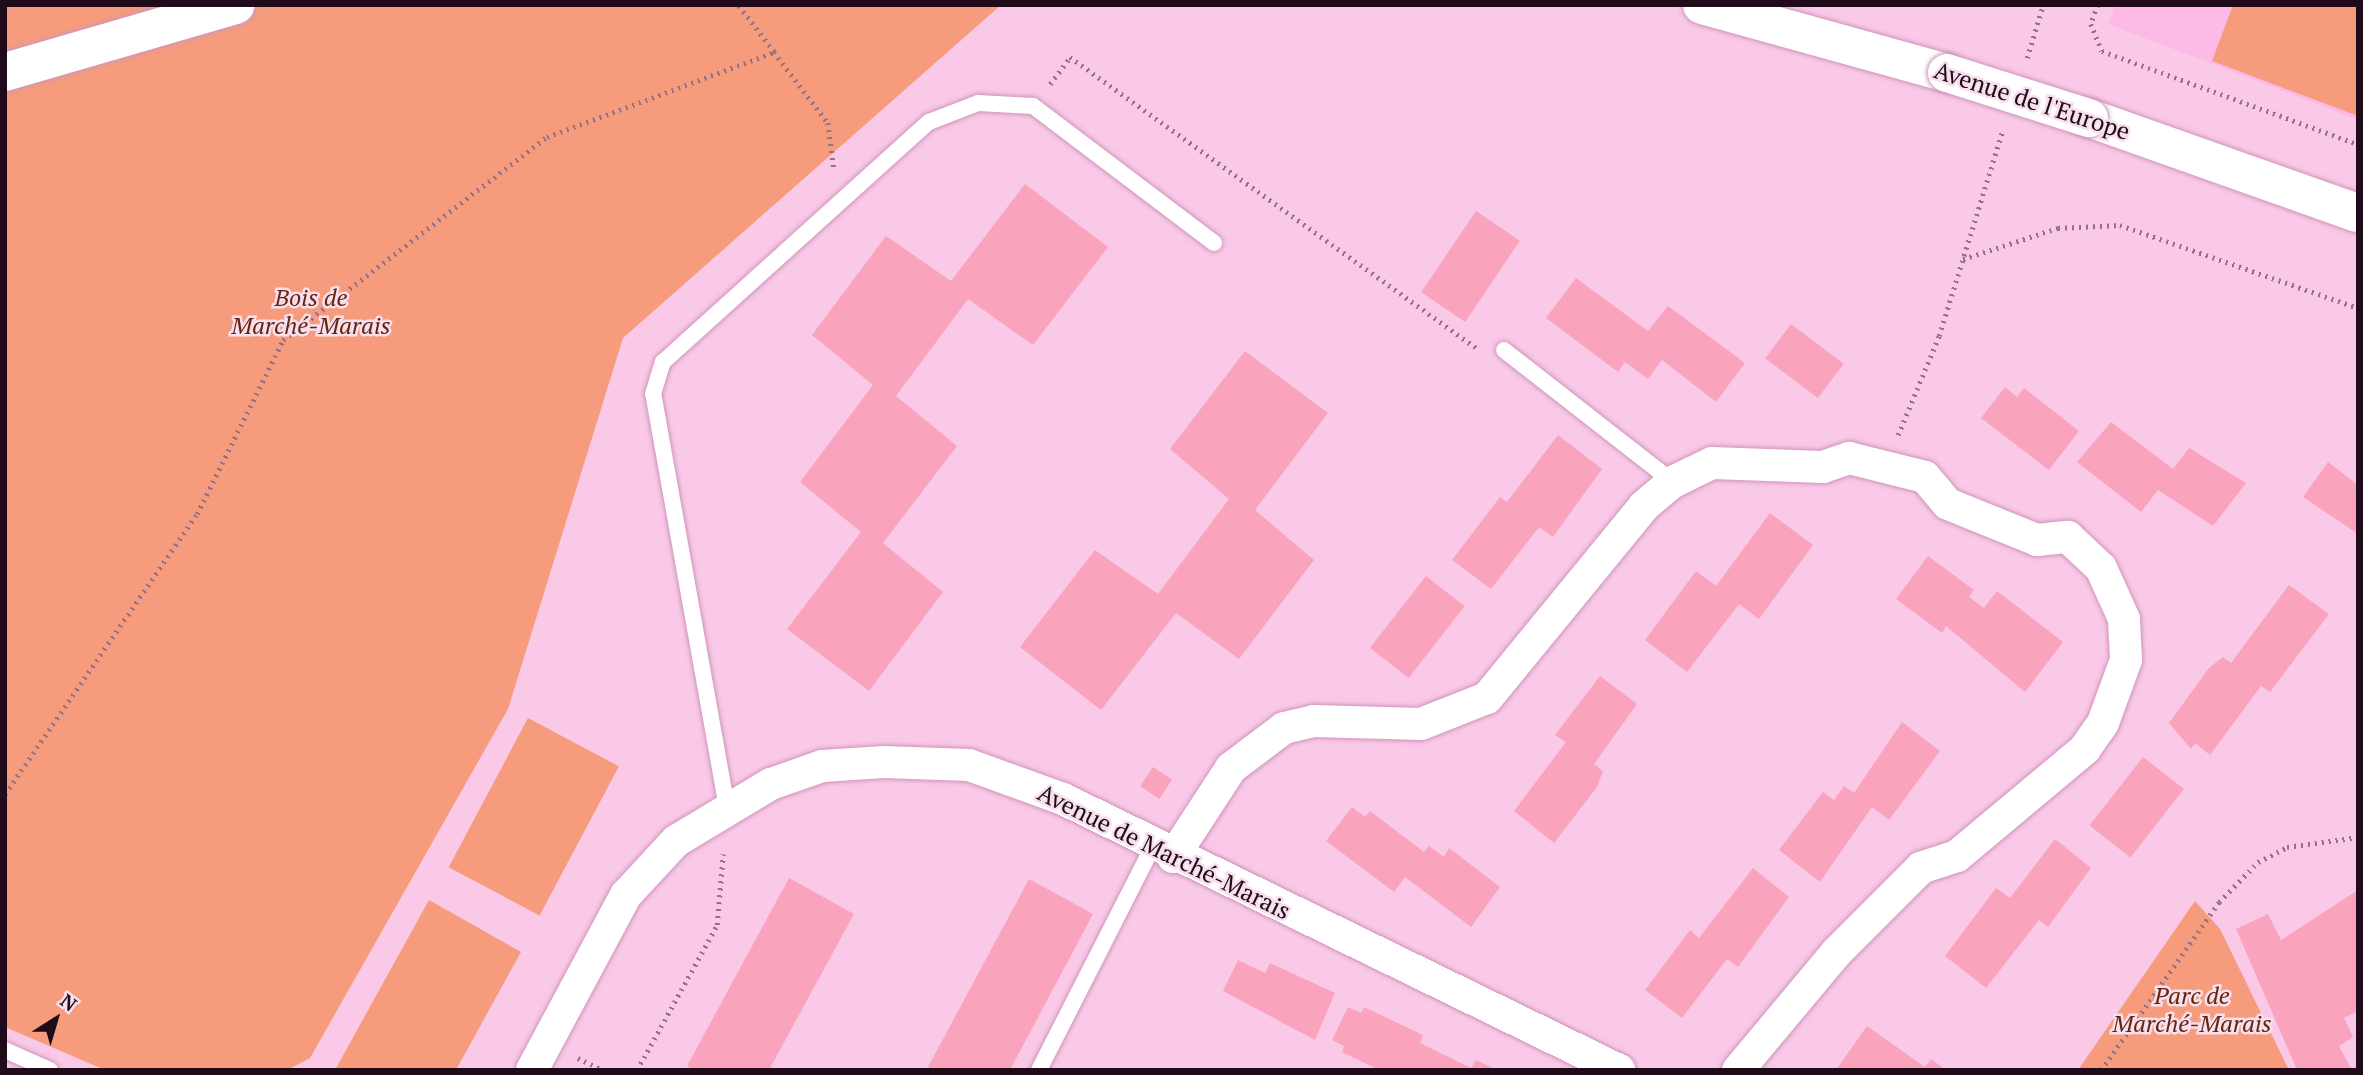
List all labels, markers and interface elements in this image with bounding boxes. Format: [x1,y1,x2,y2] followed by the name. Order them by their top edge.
[1931,56,2133,146] street label: Avenue de l'Europe
[231,284,391,340] park label: Bois de Marché-Marais
[1033,778,1295,926] street label: Avenue de Marché-Marais
[2112,982,2272,1038] park label: Parc de Marché-Marais
[21,984,91,1054] north arrow
[56,988,82,1016] text: N

